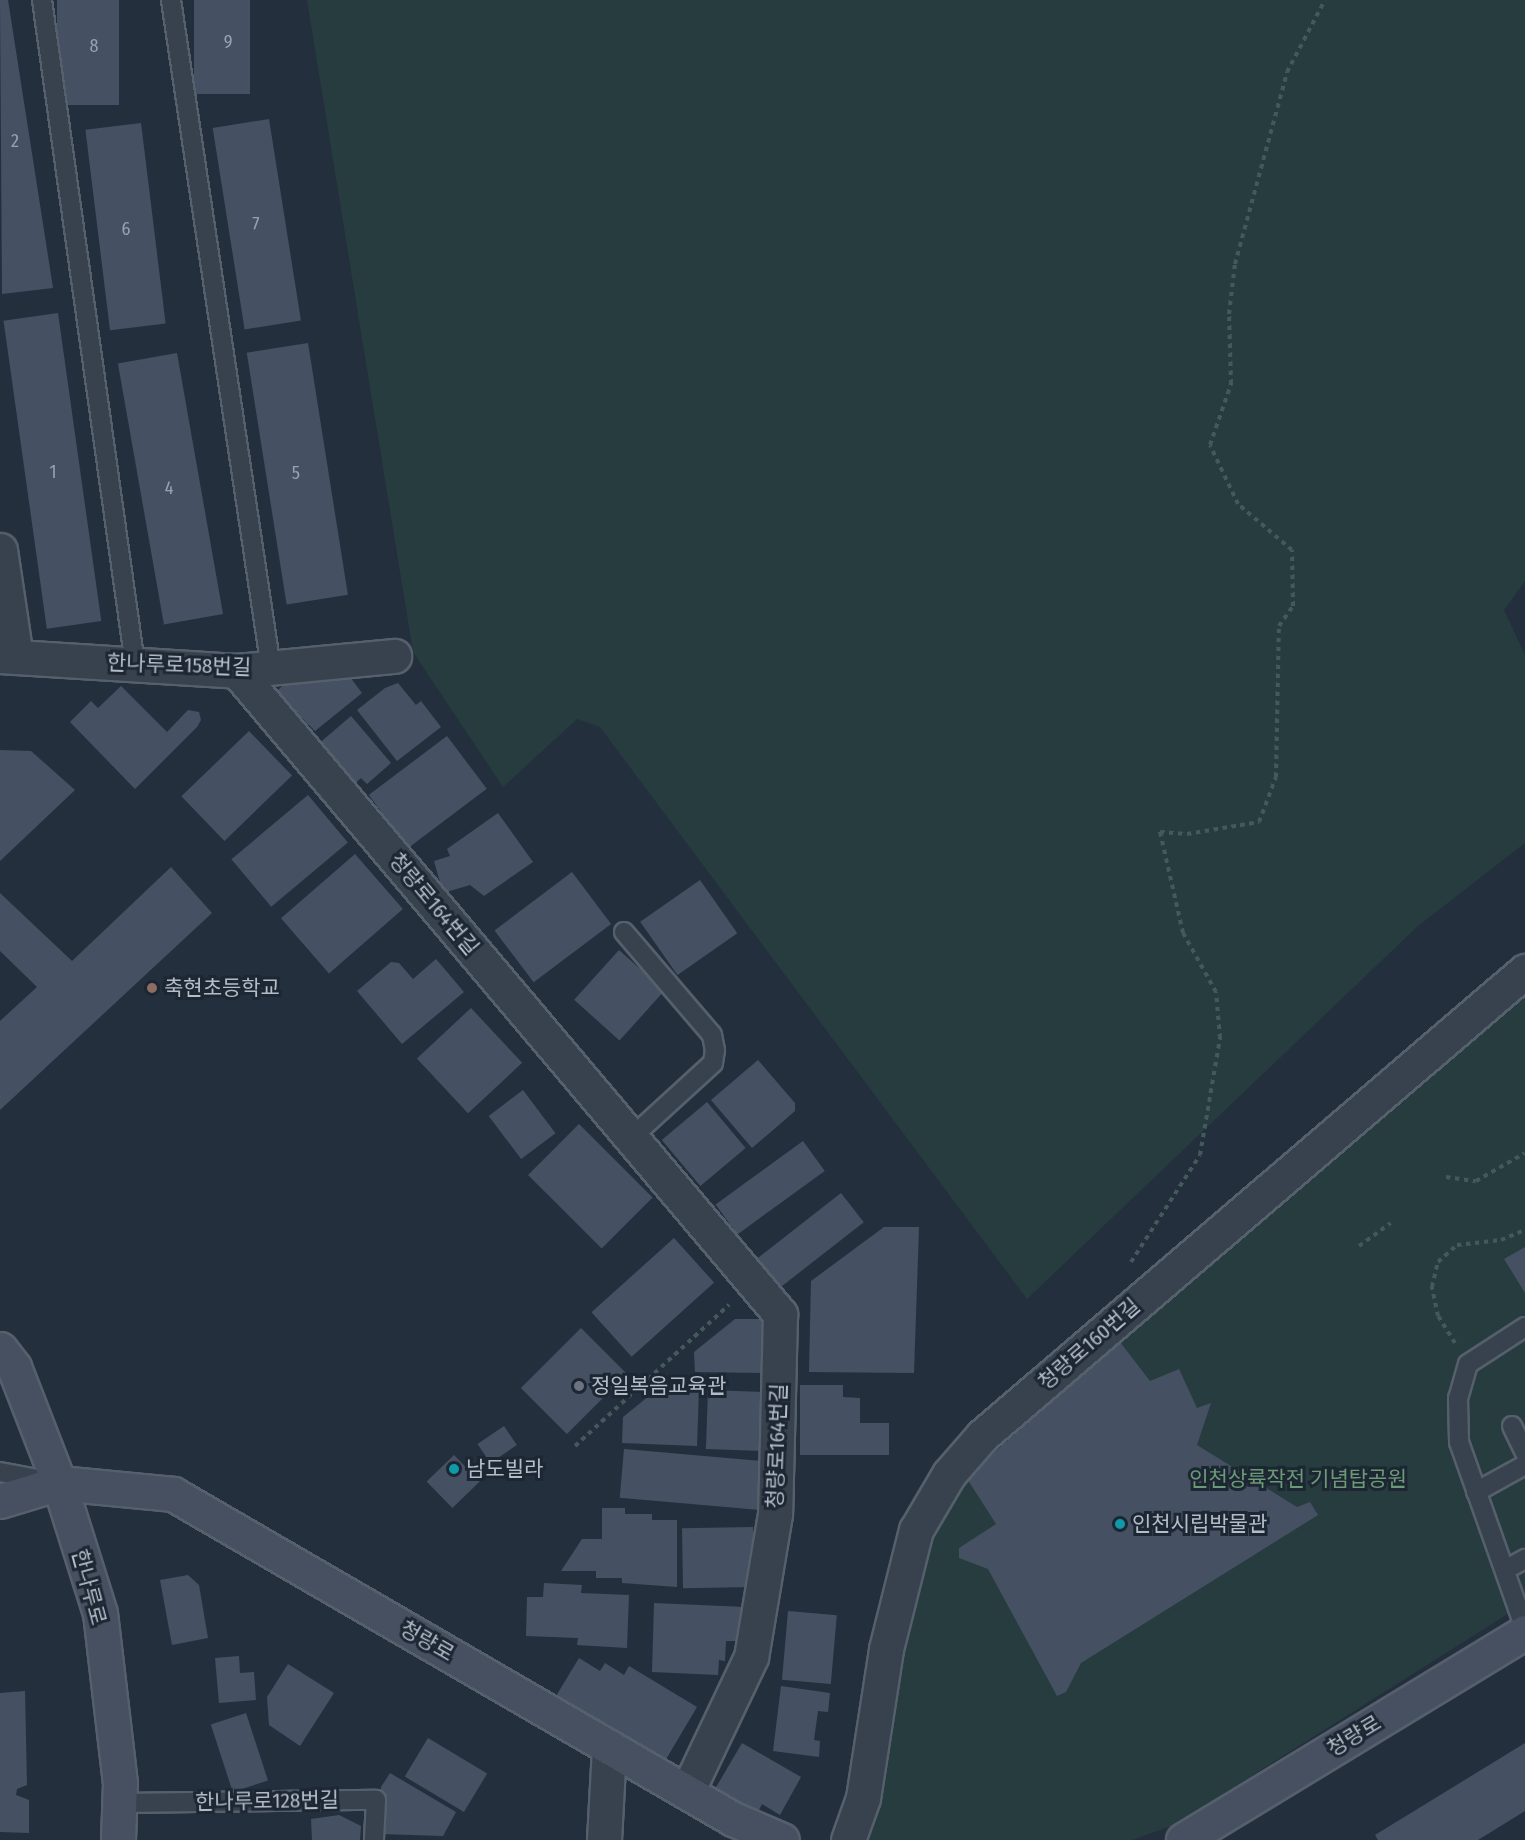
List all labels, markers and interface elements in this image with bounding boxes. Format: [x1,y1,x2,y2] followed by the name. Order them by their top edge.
[224,31,232,53] house number: 9
[90,35,98,57] house number: 8
[11,130,19,152] house number: 2
[252,213,260,235] house number: 7
[122,218,130,240] house number: 6
[49,461,57,483] house number: 1
[292,462,300,484] house number: 5
[165,477,173,499] house number: 4
[106,650,252,680] street label: 한나루로158번길
[384,848,484,960] street label: 청량로164번길
[164,975,280,1001] place label: 축현초등학교
[145,981,159,995] marker: 축현초등학교
[1033,1293,1145,1395] street label: 청량로160번길
[591,1373,726,1399] place label: 정일복음교육관
[572,1379,586,1393] marker: 정일복음교육관
[762,1383,792,1509] street label: 청량로164번길
[466,1456,543,1482] place label: 남도빌라
[447,1462,461,1476] marker: 남도빌라
[1189,1466,1407,1492] park label: 인천상륙작전 기념탑공원
[1132,1511,1267,1537] place label: 인천시립박물관
[1113,1517,1127,1531] marker: 인천시립박물관
[67,1546,111,1628] street label: 한나루로
[396,1616,458,1666] street label: 청량로
[1323,1710,1385,1762] street label: 청량로
[195,1787,339,1815] street label: 한나루로128번길

